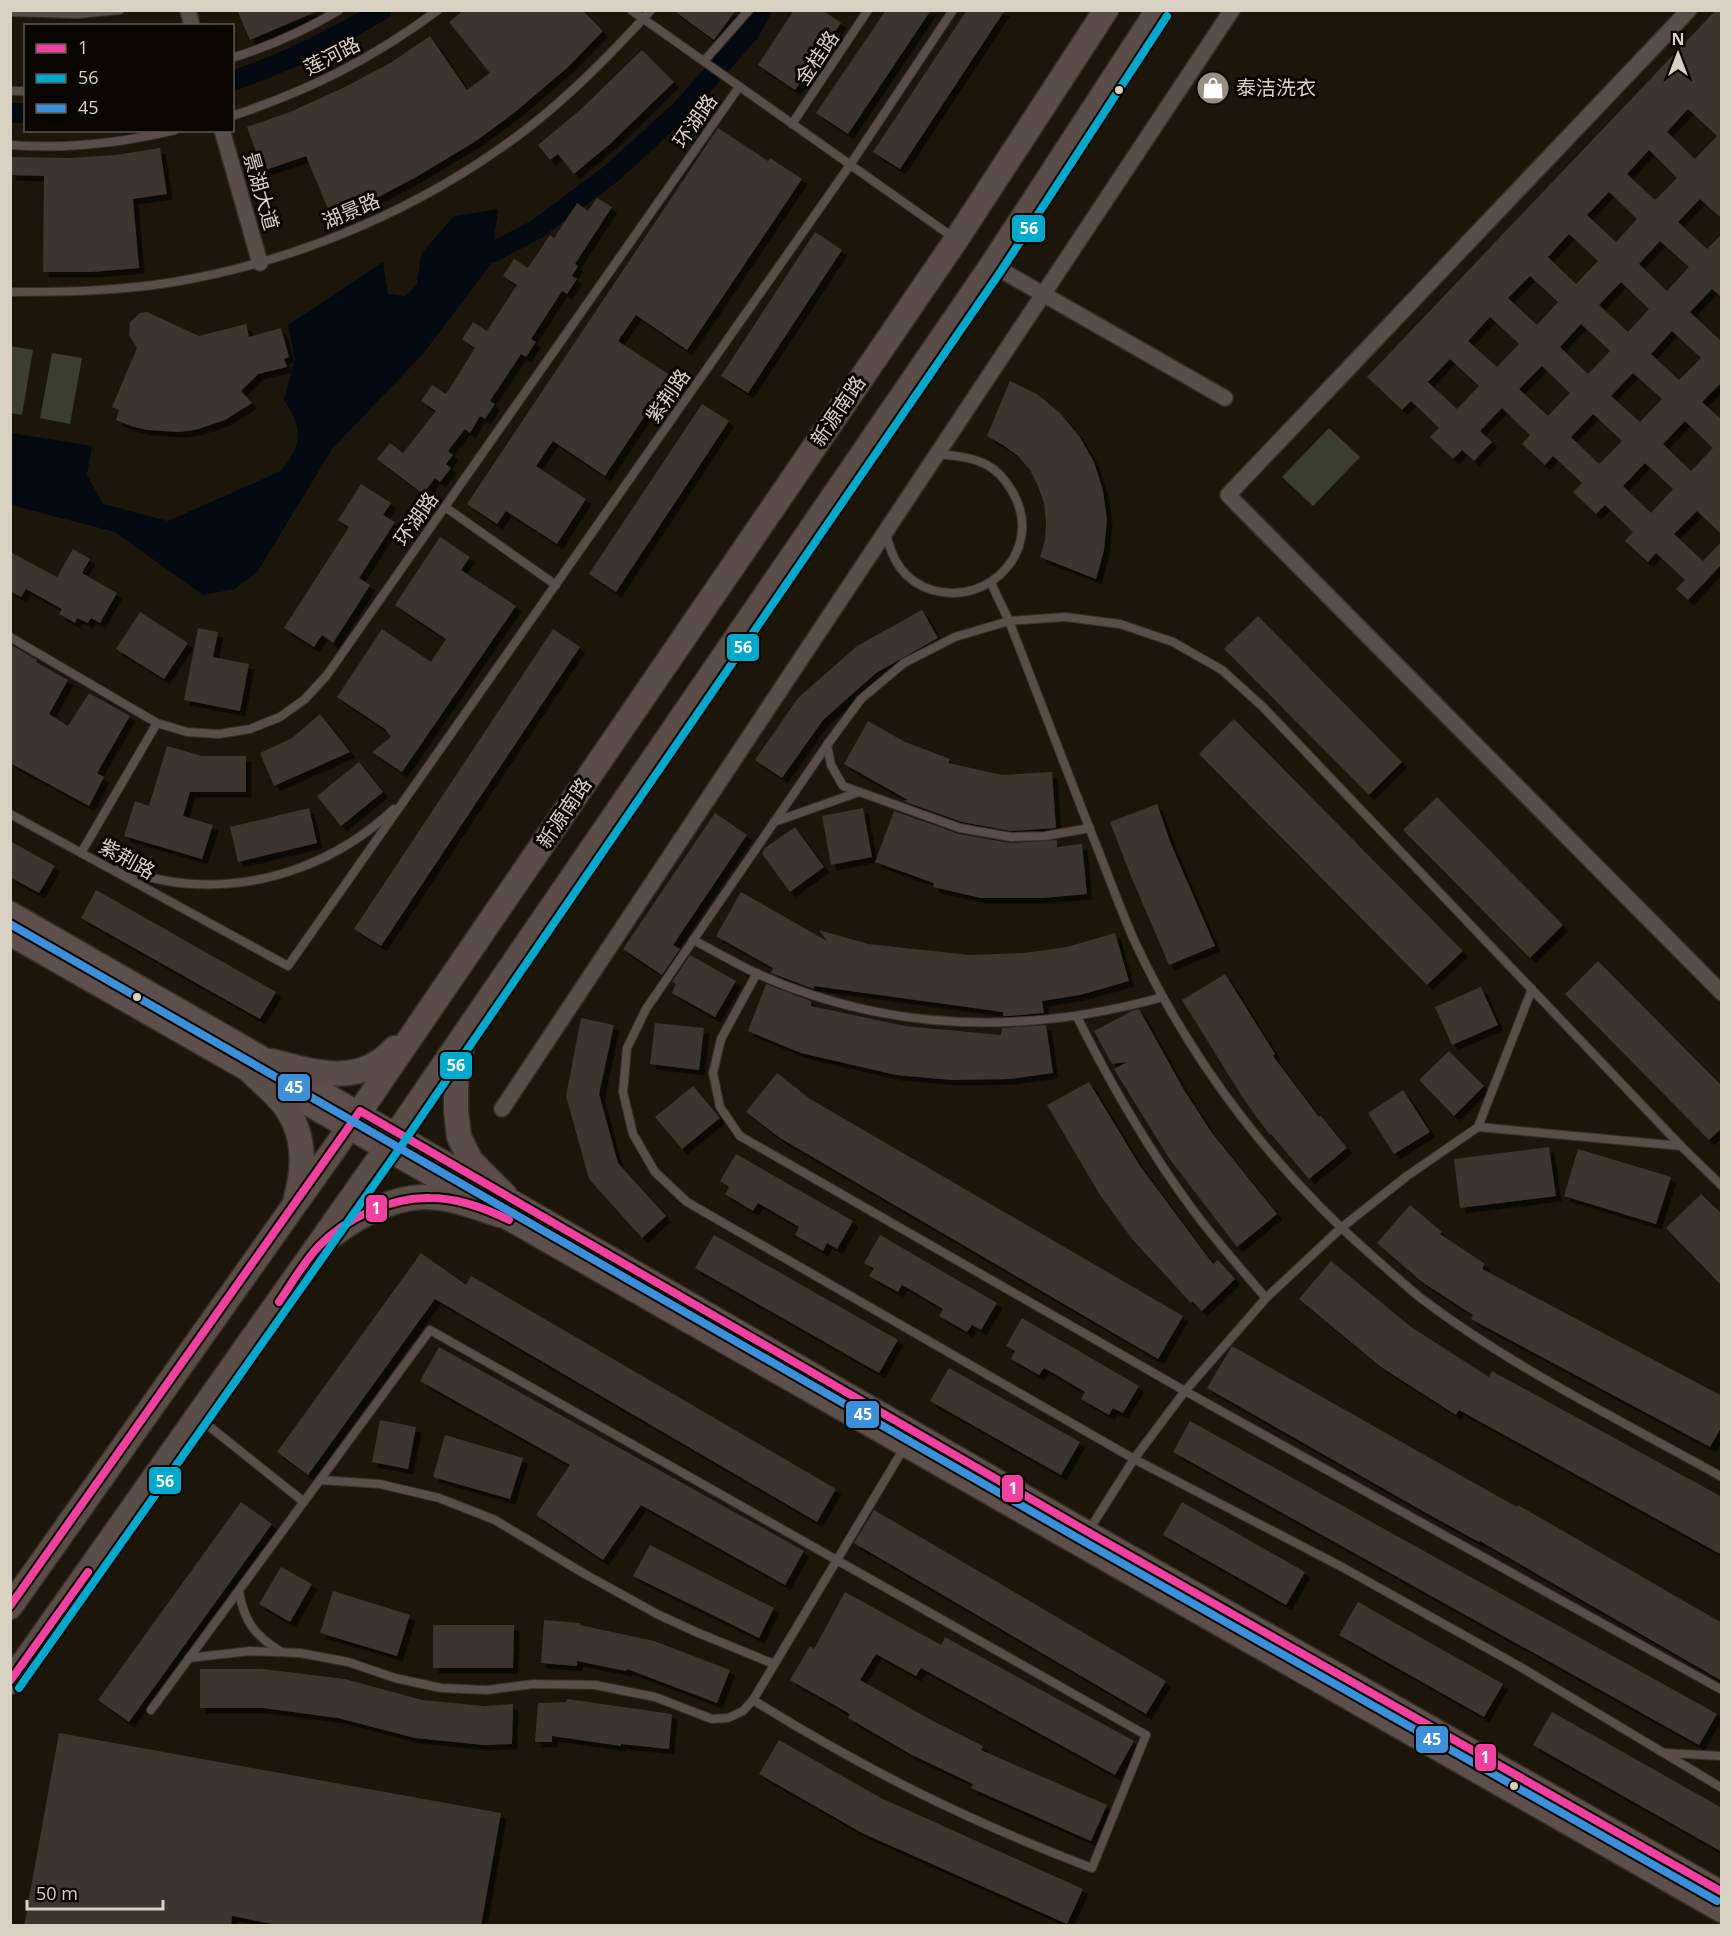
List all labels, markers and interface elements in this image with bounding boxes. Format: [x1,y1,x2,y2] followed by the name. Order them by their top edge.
[24,24,234,132] legend
[1648,24,1708,84] north arrow
[789,25,845,90] street label: 金桂路
[1671,28,1685,50] text: N
[299,30,365,81] street label: 莲河路
[78,35,88,59] text: 1
[78,65,99,89] text: 56
[1195,70,1231,106] shop icon: 泰洁洗衣
[1236,74,1316,101] place label: 泰洁洗衣
[1113,84,1125,96] unlabelled marker
[666,88,723,153] street label: 环湖路
[78,95,99,119] text: 45
[237,149,285,233] street label: 景湖大道
[318,186,384,235] street label: 湖景路
[1011,214,1046,243] line badge: 56
[1020,217,1038,239] text: 56
[639,363,696,428] street label: 紫荆路
[804,370,871,451] street label: 新源南路
[387,486,444,551] street label: 环湖路
[726,633,760,662] line badge: 56
[734,636,752,658] text: 56
[530,772,597,853] street label: 新源南路
[94,832,160,885] street label: 紫荆路
[131,991,143,1003] unlabelled marker
[439,1051,473,1080] line badge: 56
[447,1054,465,1076] text: 56
[277,1073,311,1102] line badge: 45
[285,1076,303,1098] text: 45
[365,1194,388,1223] line badge: 1
[371,1197,381,1219] text: 1
[845,1400,880,1429] line badge: 45
[854,1403,872,1425] text: 45
[148,1466,182,1495] line badge: 56
[156,1470,174,1492] text: 56
[1001,1474,1024,1503] line badge: 1
[1008,1477,1018,1499] text: 1
[1415,1725,1449,1754] line badge: 45
[1423,1728,1441,1750] text: 45
[1474,1743,1497,1772] line badge: 1
[1480,1746,1490,1768] text: 1
[1508,1780,1520,1792] unlabelled marker
[27,1873,164,1911] scale bar
[36,1881,78,1905] text: 50 m

